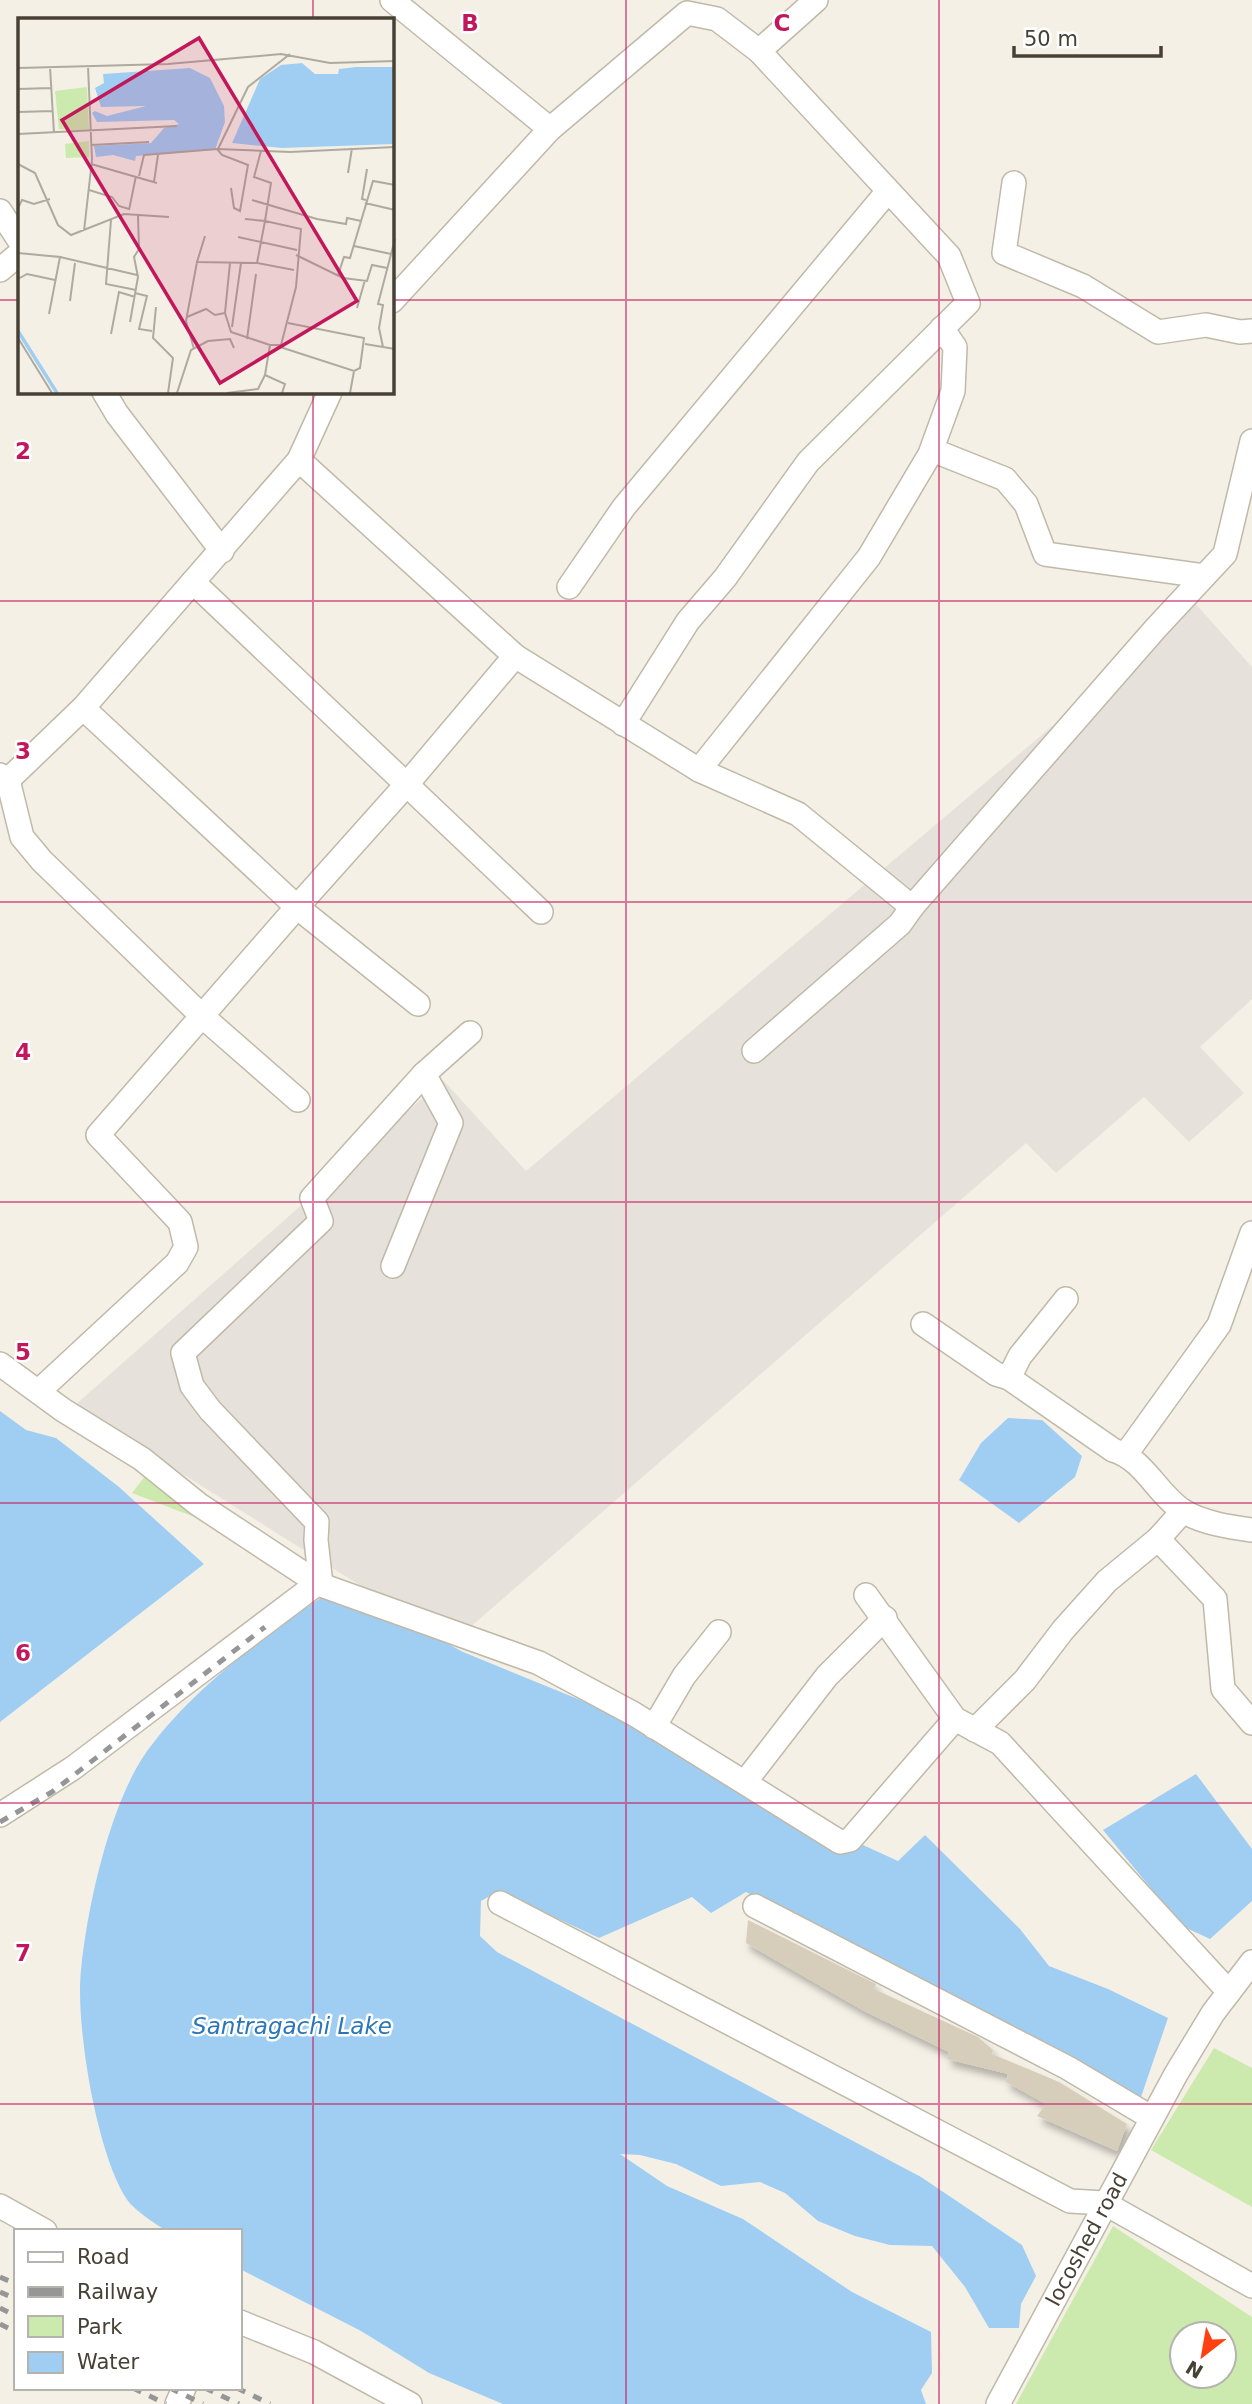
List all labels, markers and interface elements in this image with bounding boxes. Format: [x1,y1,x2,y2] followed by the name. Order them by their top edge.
[461,10,479,36] text: B
[774,10,790,36] text: C
[1014,14,1161,58] scale bar
[18,18,394,394] inset map
[1024,27,1078,51] text: 50 m
[15,438,31,464] text: 2
[15,738,31,764] text: 3
[15,1039,31,1065] text: 4
[15,1339,31,1365] text: 5
[15,1640,31,1666] text: 6
[15,1940,31,1966] text: 7
[192,2013,392,2039] water label: Santragachi Lake
[1041,2169,1132,2310] street label: locoshed road
[14,2229,242,2390] legend
[77,2245,130,2269] text: Road
[77,2280,158,2304] text: Railway
[77,2315,123,2339] text: Park
[1168,2320,1238,2390] north arrow
[77,2350,139,2374] text: Water
[1182,2356,1207,2383] text: N

